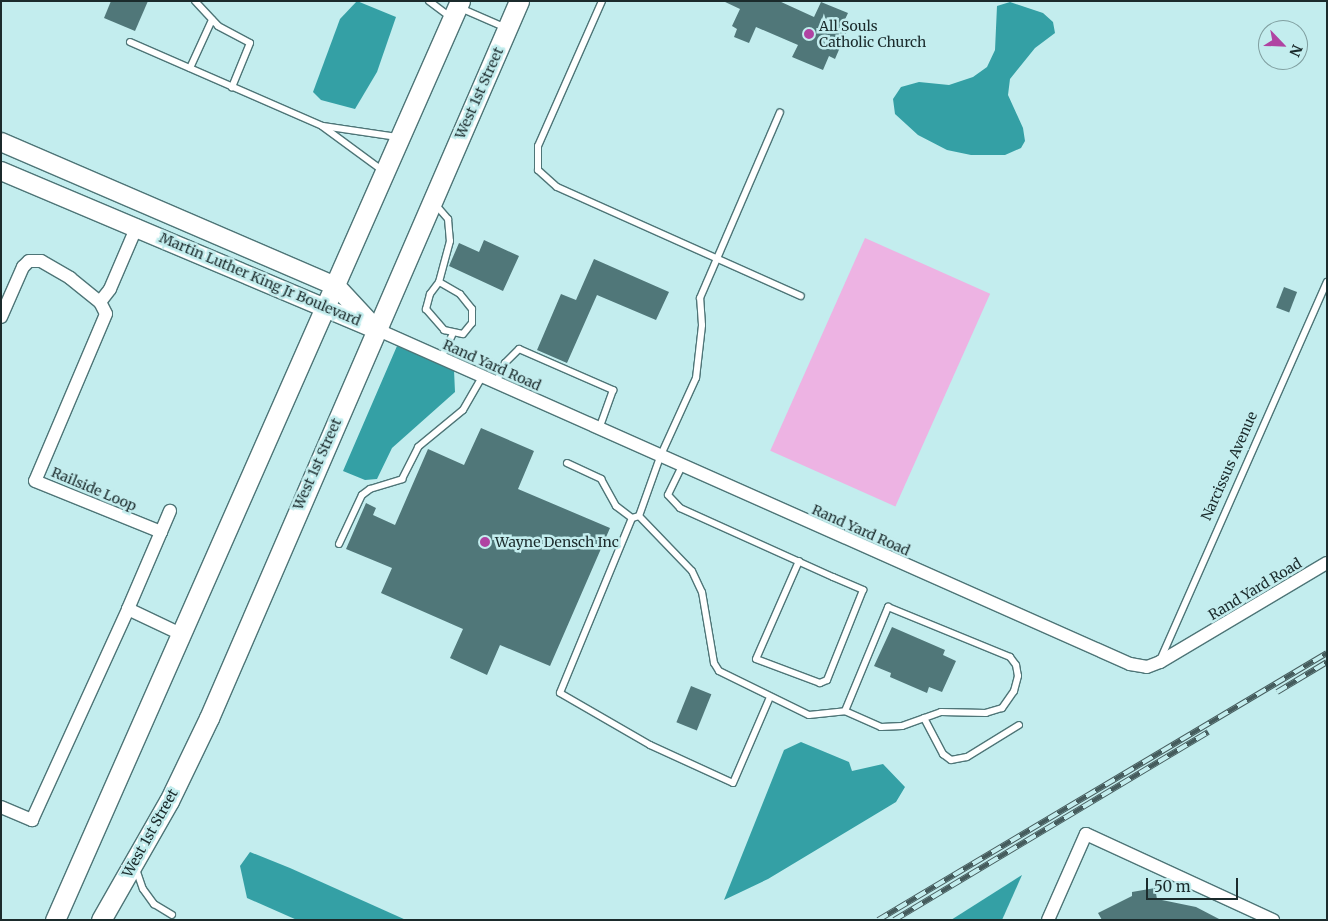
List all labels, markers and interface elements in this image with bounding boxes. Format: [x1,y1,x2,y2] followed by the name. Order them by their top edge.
[819,18,926,50] place label: All Souls Catholic Church
[1258,20,1308,70] north arrow
[803,28,815,40] marker: All Souls Catholic Church
[1285,42,1306,59] text: N
[451,45,507,141] street label: West 1st Street
[157,229,363,329] street label: Martin Luther King Jr Boulevard
[440,336,544,394] street label: Rand Yard Road
[1197,409,1261,523] street label: Narcissus Avenue
[289,416,345,512] street label: West 1st Street
[49,464,139,514] street label: Railside Loop
[809,501,913,559] street label: Rand Yard Road
[495,534,619,550] place label: Wayne Densch Inc
[479,536,491,548] marker: Wayne Densch Inc
[1205,555,1305,623] street label: Rand Yard Road
[119,786,181,880] street label: West 1st Street
[1148,868,1240,900] scale bar
[1154,877,1191,896] text: 50 m

